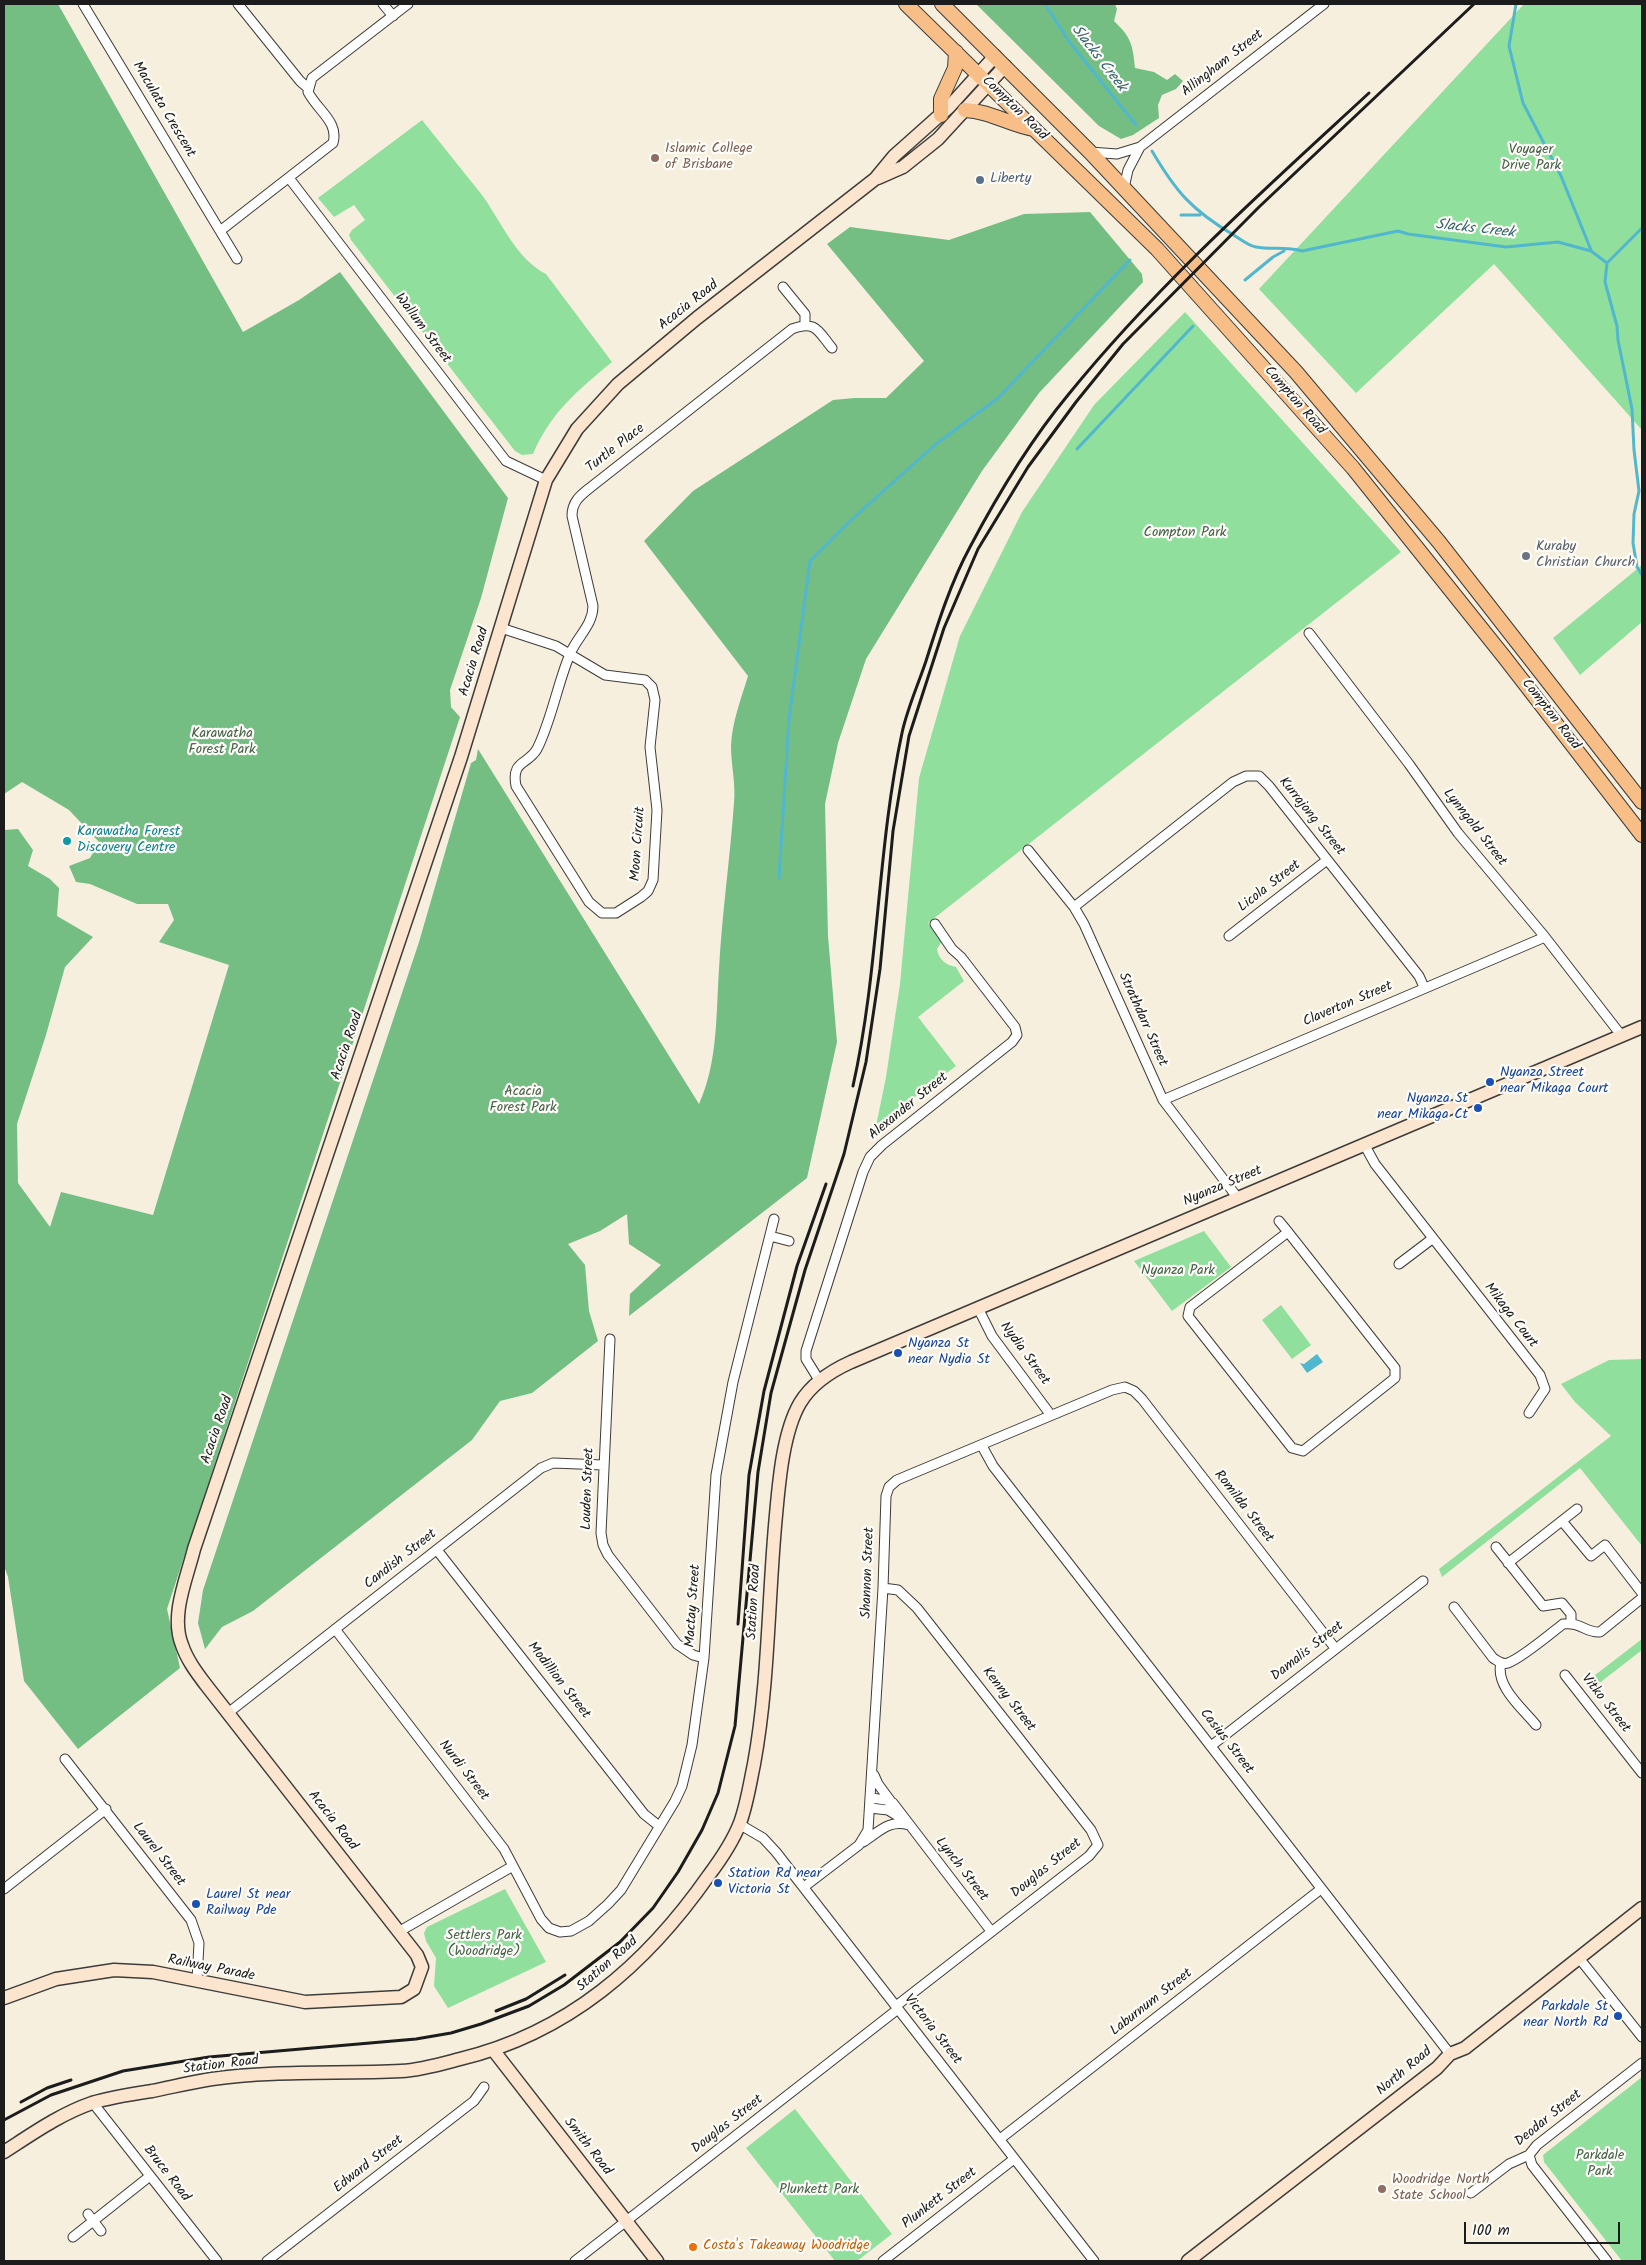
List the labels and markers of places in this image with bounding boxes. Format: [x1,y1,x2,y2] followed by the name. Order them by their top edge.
[665,142,752,174] place label: Islamic College of Brisbane
[649,152,661,164] marker: Islamic College of Brisbane
[990,172,1031,188] place label: Liberty
[974,174,986,186] marker: Liberty
[1536,540,1635,572] place label: Kuraby Christian Church
[1520,550,1532,562] marker: Kuraby Christian Church
[77,825,180,858] place label: Karawatha Forest Discovery Centre
[61,835,73,847] marker: Karawatha Forest Discovery Centre
[1500,1066,1608,1098] place label: Nyanza Street near Mikaga Court
[1484,1076,1496,1088] marker: Nyanza Street near Mikaga Court
[1377,1092,1468,1124] place label: Nyanza St near Mikaga Ct
[1472,1102,1484,1114] marker: Nyanza St near Mikaga Ct
[908,1337,990,1370] place label: Nyanza St near Nydia St
[892,1347,904,1359] marker: Nyanza St near Nydia St
[728,1867,821,1900] place label: Station Rd near Victoria St
[712,1877,724,1889] marker: Station Rd near Victoria St
[206,1888,290,1920] place label: Laurel St near Railway Pde
[190,1898,202,1910] marker: Laurel St near Railway Pde
[1523,2000,1608,2032] place label: Parkdale St near North Rd
[1612,2010,1624,2022] marker: Parkdale St near North Rd
[1392,2173,1490,2206] place label: Woodridge North State School
[1376,2183,1388,2195] marker: Woodridge North State School
[703,2239,869,2255] place label: Costa's Takeaway Woodridge
[687,2241,699,2253] marker: Costa's Takeaway Woodridge

